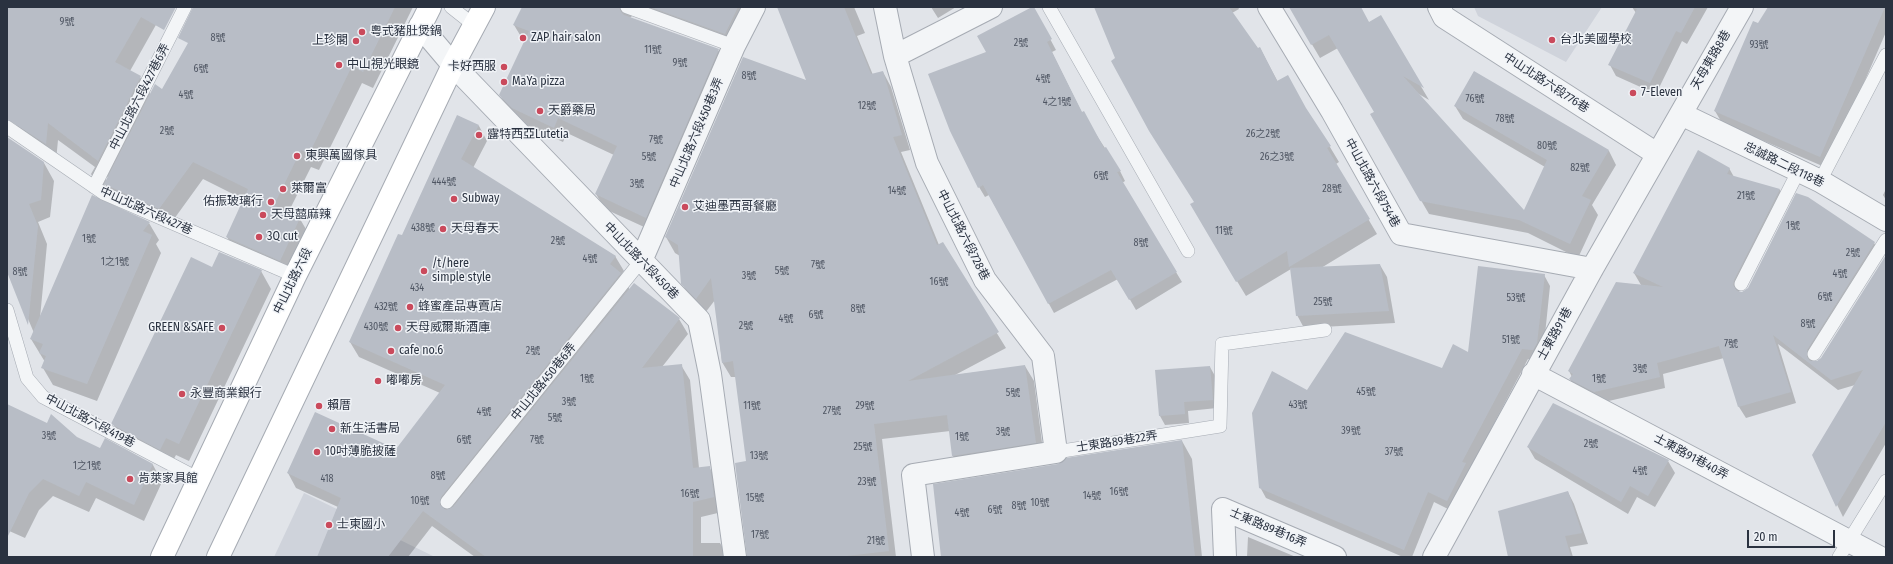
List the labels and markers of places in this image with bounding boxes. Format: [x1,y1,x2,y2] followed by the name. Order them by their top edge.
[370,25,442,39] place label: 粵式豬肚煲鍋
[357,27,367,37] marker: 粵式豬肚煲鍋
[531,31,601,45] place label: ZAP hair salon
[518,33,528,43] marker: ZAP hair salon
[1560,33,1632,47] place label: 台北美國學校
[312,34,348,48] place label: 上珍閣
[1547,35,1557,45] marker: 台北美國學校
[351,36,361,46] marker: 上珍閣
[347,58,419,72] place label: 中山視光眼鏡
[334,60,344,70] marker: 中山視光眼鏡
[448,60,496,74] place label: 卡好西服
[499,62,509,72] marker: 卡好西服
[512,75,565,89] place label: MaYa pizza
[499,77,509,87] marker: MaYa pizza
[1641,86,1682,100] place label: 7-Eleven
[1628,88,1638,98] marker: 7-Eleven
[548,104,596,118] place label: 天爵藥局
[535,106,545,116] marker: 天爵藥局
[487,128,569,142] place label: 露特西亞Lutetia
[474,130,484,140] marker: 露特西亞Lutetia
[305,149,377,163] place label: 東興萬國傢具
[292,151,302,161] marker: 東興萬國傢具
[291,182,327,196] place label: 萊爾富
[278,184,288,194] marker: 萊爾富
[462,192,499,206] place label: Subway
[449,194,459,204] marker: Subway
[203,195,263,209] place label: 佑振玻璃行
[266,197,276,207] marker: 佑振玻璃行
[693,200,777,214] place label: 艾迪墨西哥餐廳
[680,202,690,212] marker: 艾迪墨西哥餐廳
[271,208,331,222] place label: 天母囍麻辣
[258,210,268,220] marker: 天母囍麻辣
[451,222,499,236] place label: 天母春天
[438,224,448,234] marker: 天母春天
[267,230,298,244] place label: 3Q cut
[254,232,264,242] marker: 3Q cut
[432,257,491,285] place label: /t/here simple style
[419,266,429,276] marker: /t/here simple style
[418,300,502,314] place label: 蜂蜜產品專賣店
[405,302,415,312] marker: 蜂蜜產品專賣店
[148,321,214,335] place label: GREEN &SAFE
[406,321,490,335] place label: 天母威爾斯酒庫
[217,323,227,333] marker: GREEN &SAFE
[393,323,403,333] marker: 天母威爾斯酒庫
[399,344,443,358] place label: cafe no.6
[386,346,396,356] marker: cafe no.6
[386,374,422,388] place label: 嘟嘟房
[373,376,383,386] marker: 嘟嘟房
[190,387,262,401] place label: 永豐商業銀行
[177,389,187,399] marker: 永豐商業銀行
[327,399,351,413] place label: 賴厝
[314,401,324,411] marker: 賴厝
[340,422,400,436] place label: 新生活書局
[327,424,337,434] marker: 新生活書局
[325,445,396,459] place label: 10吋薄脆披薩
[312,447,322,457] marker: 10吋薄脆披薩
[138,472,198,486] place label: 肯萊家具館
[125,474,135,484] marker: 肯萊家具館
[337,518,385,532] place label: 士東國小
[324,520,334,530] marker: 士東國小

